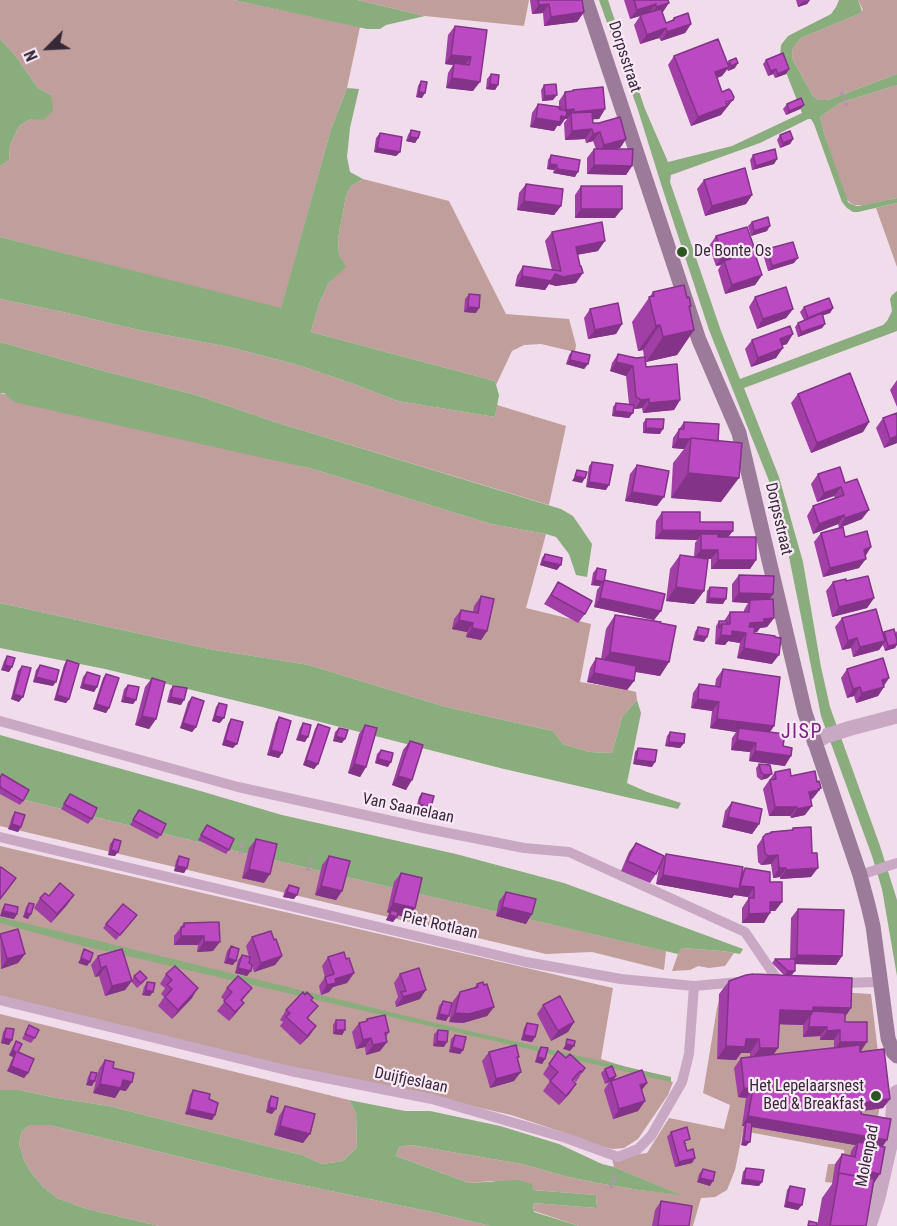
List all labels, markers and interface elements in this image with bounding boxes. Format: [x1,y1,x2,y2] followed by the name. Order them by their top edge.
[18,18,78,78] north arrow
[603,19,645,95] street label: Dorpsstraat
[20,47,42,64] text: N
[694,242,772,262] place label: De Bonte Os
[675,245,689,259] marker: De Bonte Os
[760,481,796,557] street label: Dorpsstraat
[781,721,823,745] district label: JISP
[360,790,456,828] street label: Van Saanelaan
[401,908,479,944] street label: Piet Rotlaan
[373,1064,449,1098] street label: Duijfjeslaan
[749,1077,864,1115] place label: Het Lepelaarsnest Bed & Breakfast
[869,1089,883,1103] marker: Het Lepelaarsnest Bed & Breakfast
[853,1123,883,1189] street label: Molenpad

